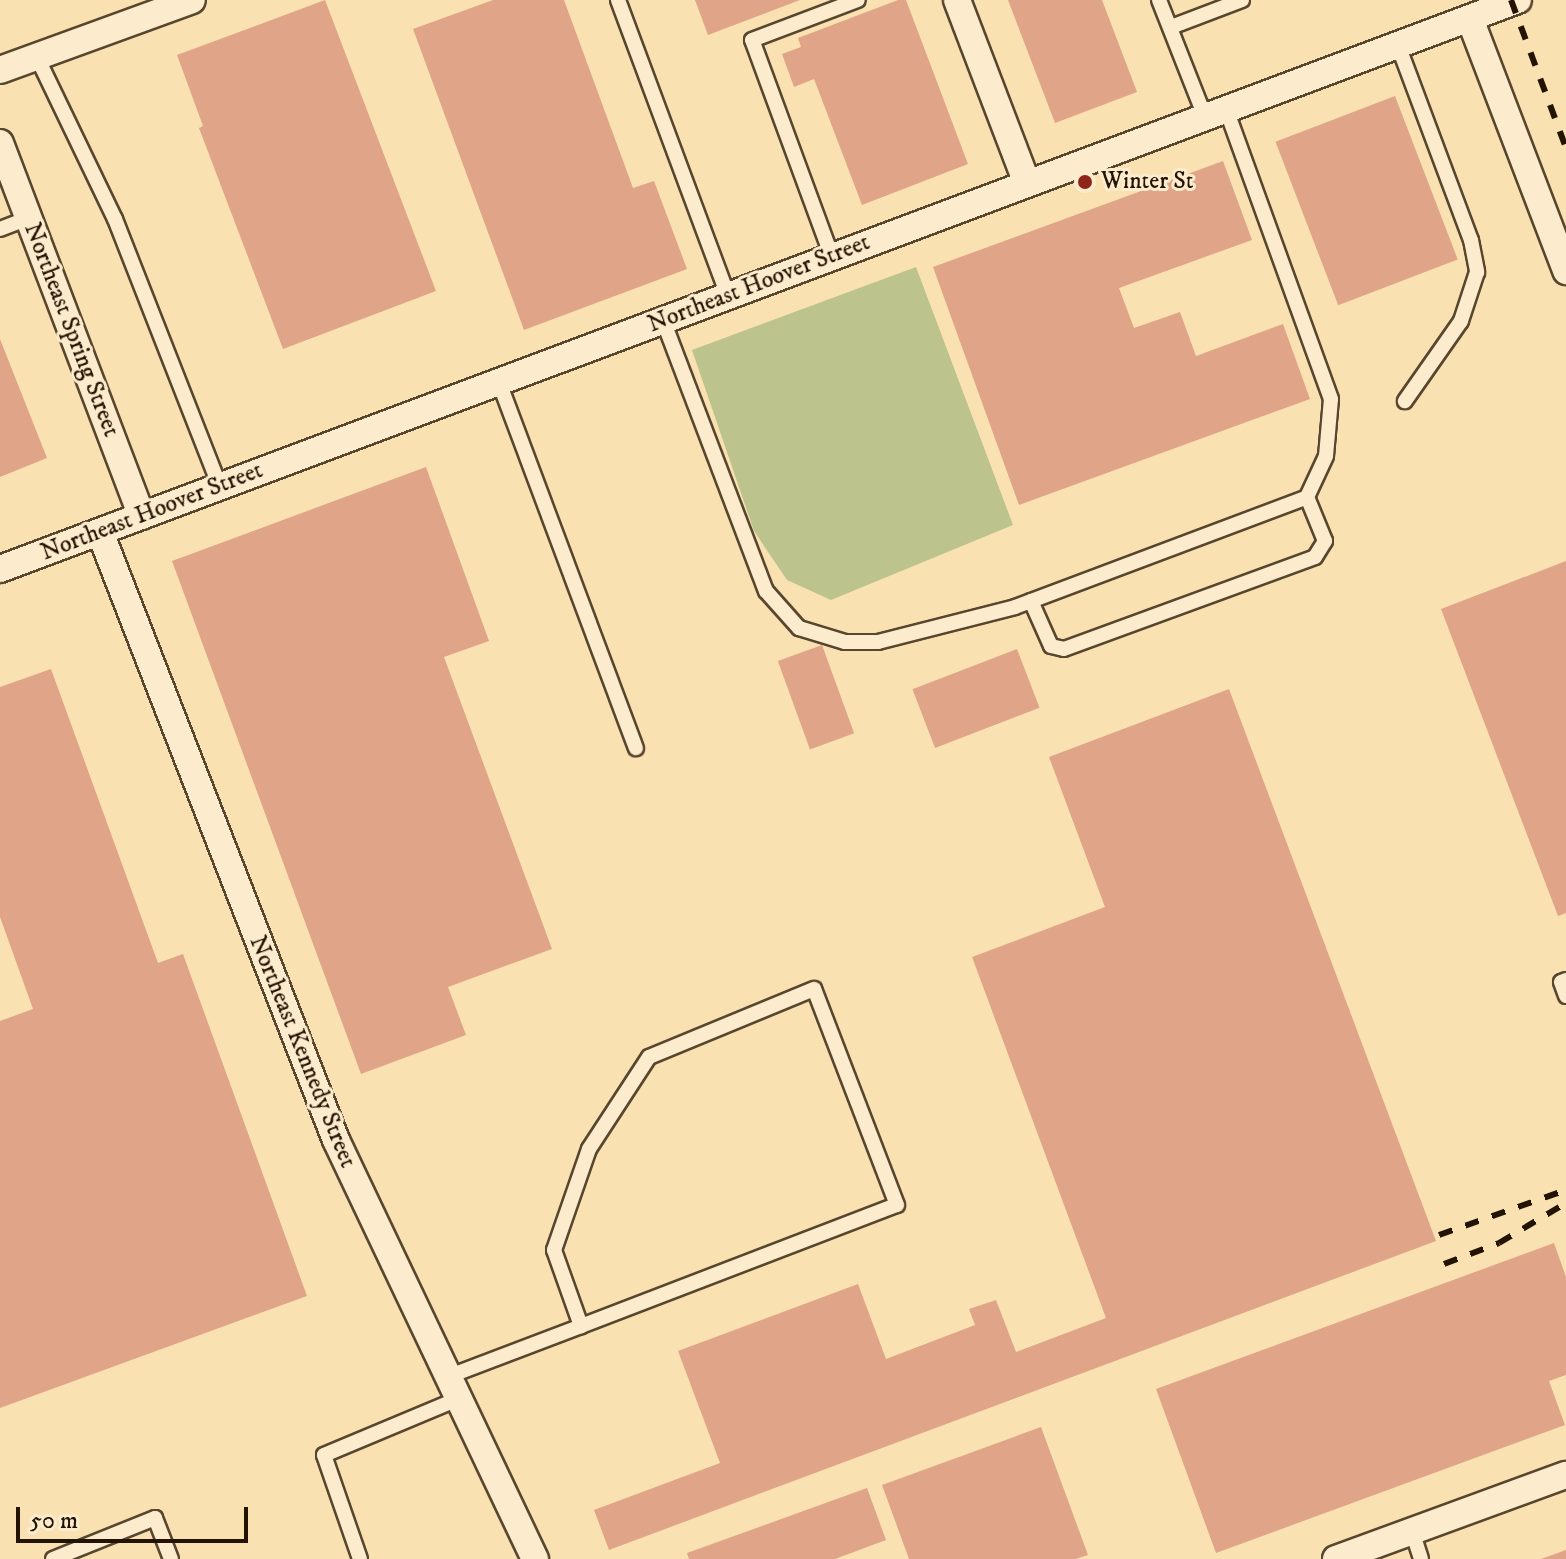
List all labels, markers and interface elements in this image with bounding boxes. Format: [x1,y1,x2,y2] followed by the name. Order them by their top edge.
[1101,168,1194,196] place label: Winter St
[1076,173,1094,191] marker: Winter St
[17,219,125,441] street label: Northeast Spring Street
[644,228,874,340] street label: Northeast Hoover Street
[37,456,267,568] street label: Northeast Hoover Street
[242,932,362,1172] street label: Northeast Kennedy Street
[20,1491,252,1541] scale bar
[30,1506,78,1536] text: 50 m

